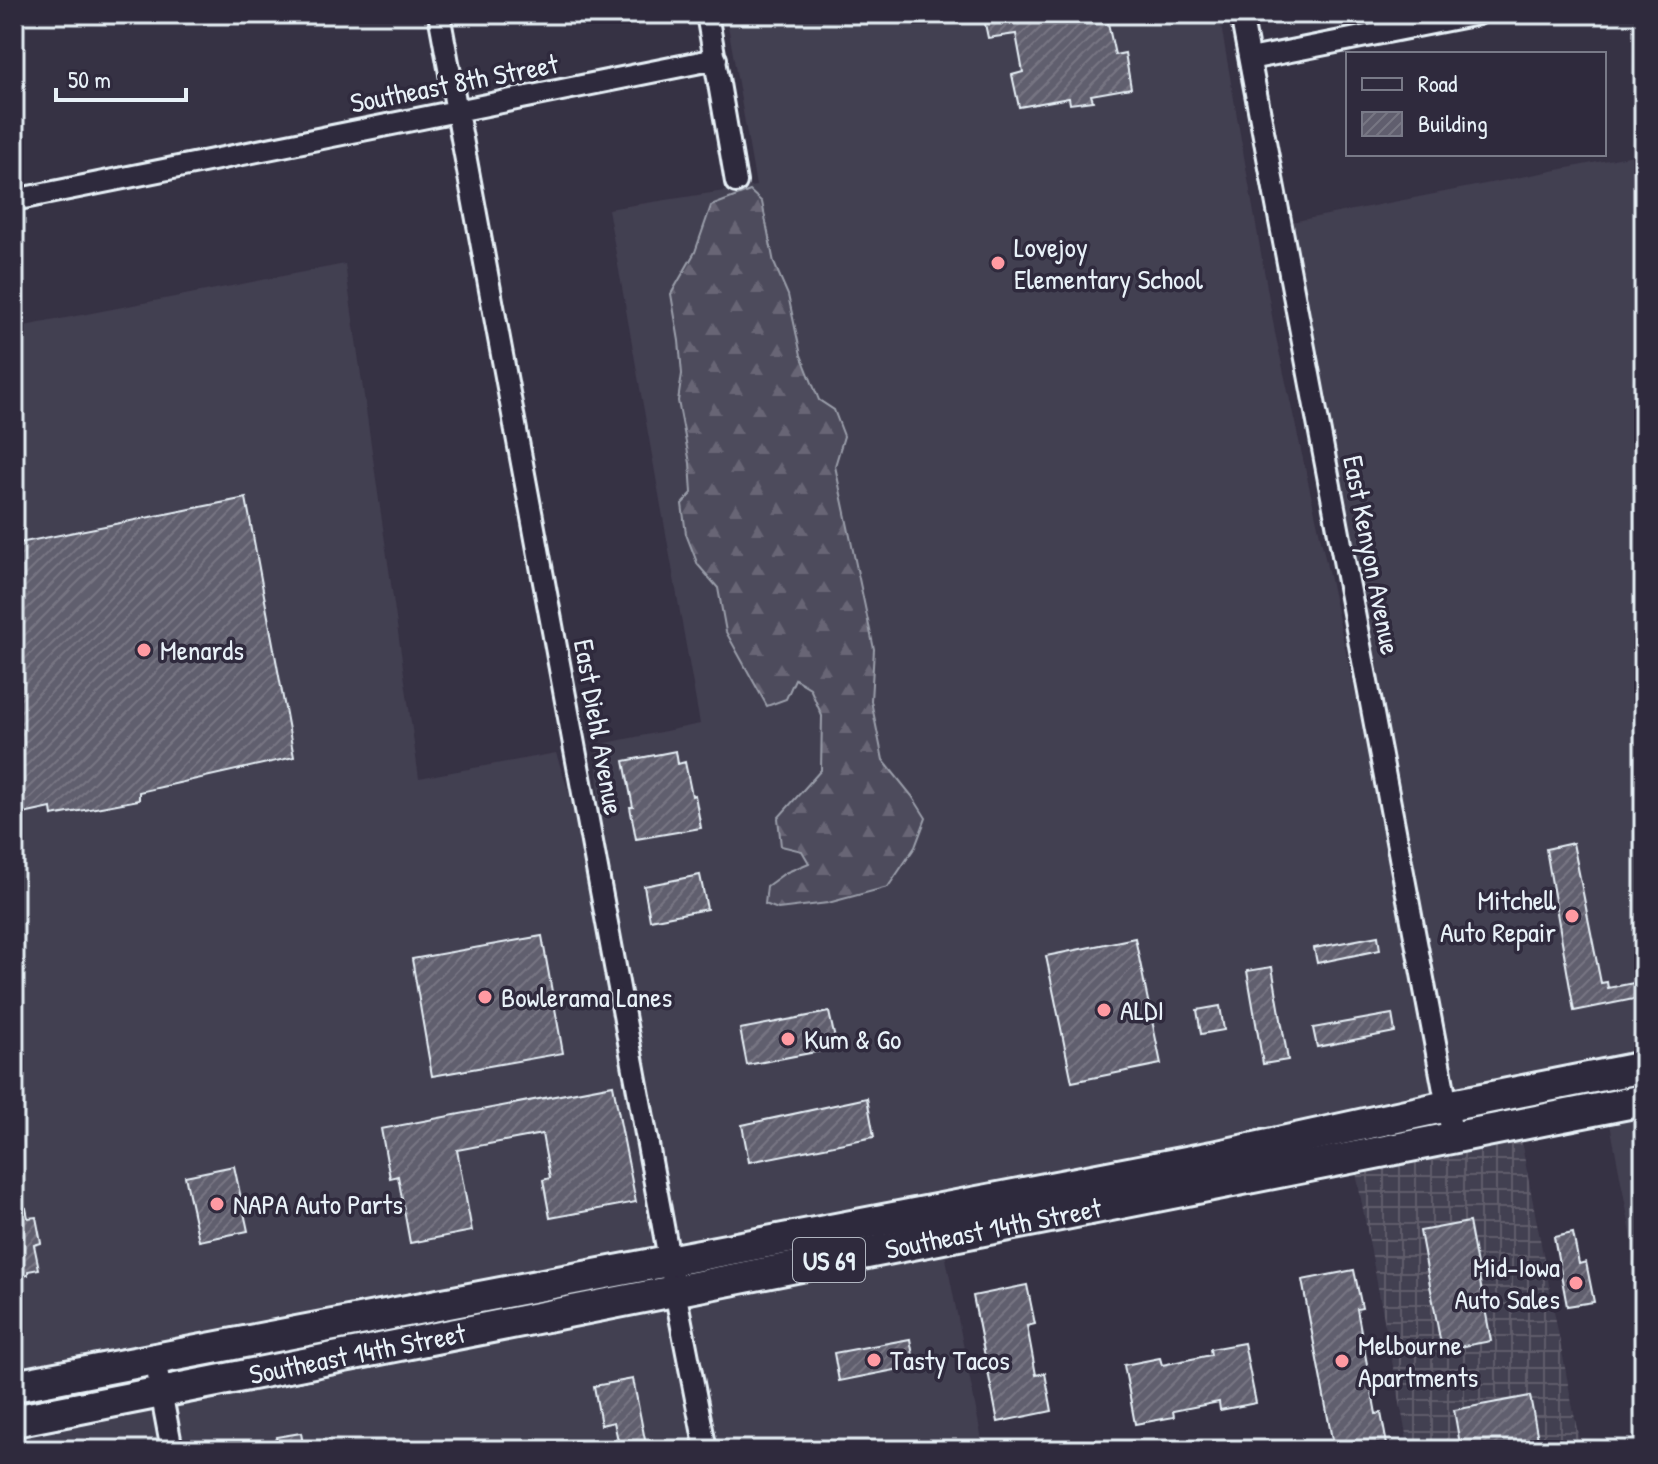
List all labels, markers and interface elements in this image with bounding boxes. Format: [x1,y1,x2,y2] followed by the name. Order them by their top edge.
[347,44,561,122] street label: Southeast 8th Street
[56,52,186,102] scale bar
[1346,52,1606,156] legend
[68,63,111,95] text: 50 m
[1418,67,1457,99] text: Road
[1418,107,1488,139] text: Building
[1014,228,1204,298] place label: Lovejoy Elementary School
[989,254,1007,272] marker: Lovejoy Elementary School
[1334,452,1410,658] street label: East Kenyon Avenue
[160,631,244,669] place label: Menards
[565,636,633,818] street label: East Diehl Avenue
[135,641,153,659] marker: Menards
[1440,881,1557,951] place label: Mitchell Auto Repair
[1563,907,1581,925] marker: Mitchell Auto Repair
[501,978,672,1016] place label: Bowlerama Lanes
[476,988,494,1006] marker: Bowlerama Lanes
[1120,991,1164,1029] place label: ALDI
[1095,1001,1113,1019] marker: ALDI
[804,1020,901,1058] place label: Kum & Go
[779,1030,797,1048] marker: Kum & Go
[233,1185,403,1223] place label: NAPA Auto Parts
[882,1188,1105,1268] street label: Southeast 14th Street
[208,1195,226,1213] marker: NAPA Auto Parts
[793,1238,865,1282] road number: US 69
[1455,1248,1560,1318] place label: Mid-Iowa Auto Sales
[1567,1274,1585,1292] marker: Mid-Iowa Auto Sales
[246,1313,469,1393] street label: Southeast 14th Street
[1358,1326,1478,1396] place label: Melbourne Apartments
[890,1341,1010,1379] place label: Tasty Tacos
[865,1351,883,1369] marker: Tasty Tacos
[1333,1352,1351,1370] marker: Melbourne Apartments

